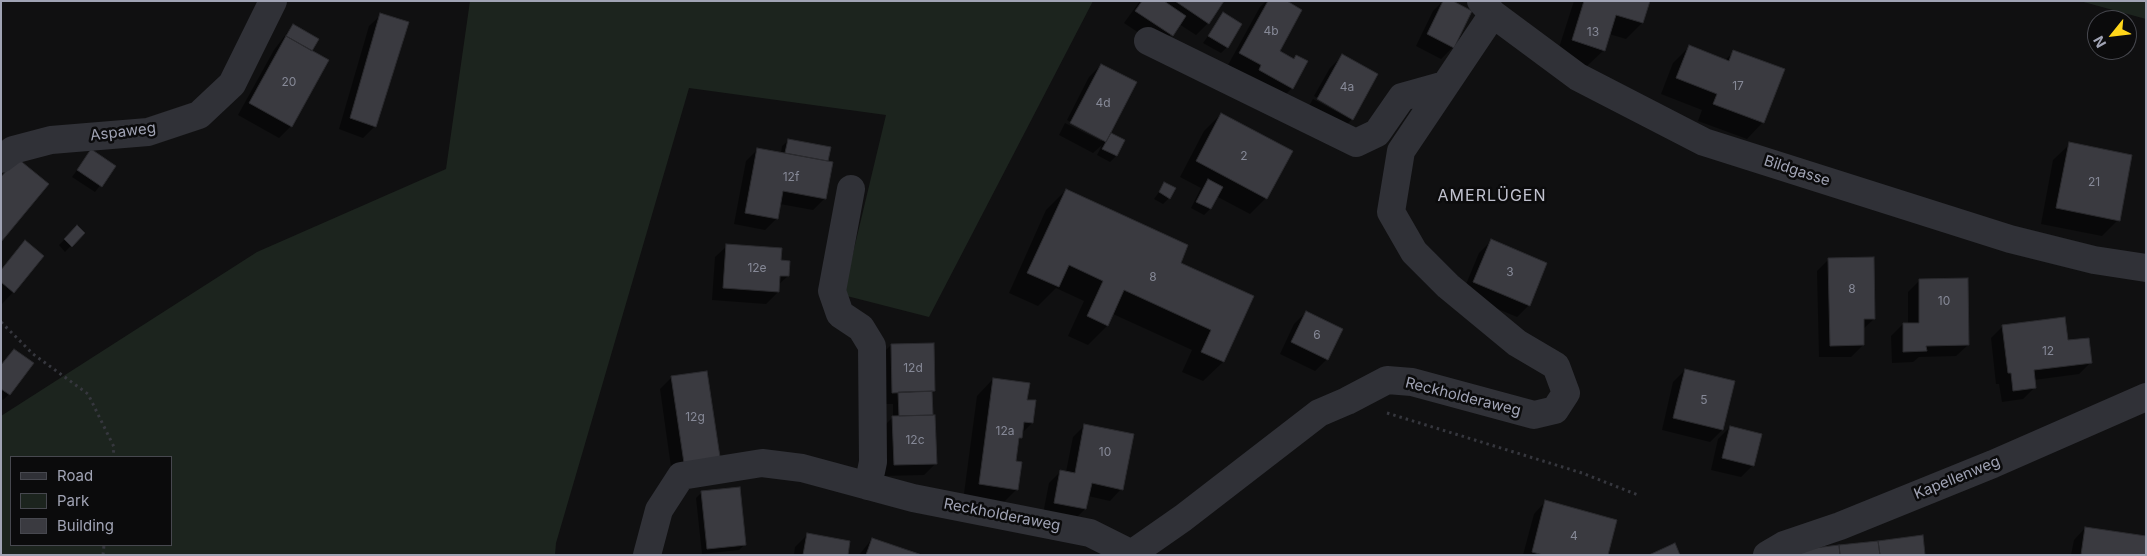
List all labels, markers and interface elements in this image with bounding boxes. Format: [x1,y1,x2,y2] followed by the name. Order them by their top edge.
[2087,10,2137,60] north arrow
[1263,24,1279,38] house number: 4b
[1587,25,1599,39] house number: 13
[2089,33,2109,51] text: N
[282,75,296,89] house number: 20
[1732,79,1744,93] house number: 17
[1340,80,1354,94] house number: 4a
[1095,96,1111,110] house number: 4d
[89,119,157,145] street label: Aspaweg
[1240,149,1248,163] house number: 2
[1762,152,1832,190] street label: Bildgasse
[783,170,799,184] house number: 12f
[2088,175,2100,189] house number: 21
[1436,186,1548,206] district label: AMERLÜGEN
[747,261,767,275] house number: 12e
[1506,265,1514,279] house number: 3
[1149,270,1157,284] house number: 8
[1848,282,1856,296] house number: 8
[1938,294,1950,308] house number: 10
[1313,328,1321,342] house number: 6
[2042,344,2054,358] house number: 12
[903,361,923,375] house number: 12d
[1403,374,1523,420] street label: Reckholderaweg
[1700,393,1708,407] house number: 5
[685,410,705,424] house number: 12g
[996,424,1014,438] house number: 12a
[905,433,925,447] house number: 12c
[1099,445,1111,459] house number: 10
[1911,453,2003,503] street label: Kapellenweg
[10,456,172,546] legend
[57,466,93,485] text: Road
[57,491,89,510] text: Park
[942,495,1062,535] street label: Reckholderaweg
[57,516,114,535] text: Building
[1570,529,1578,543] house number: 4

